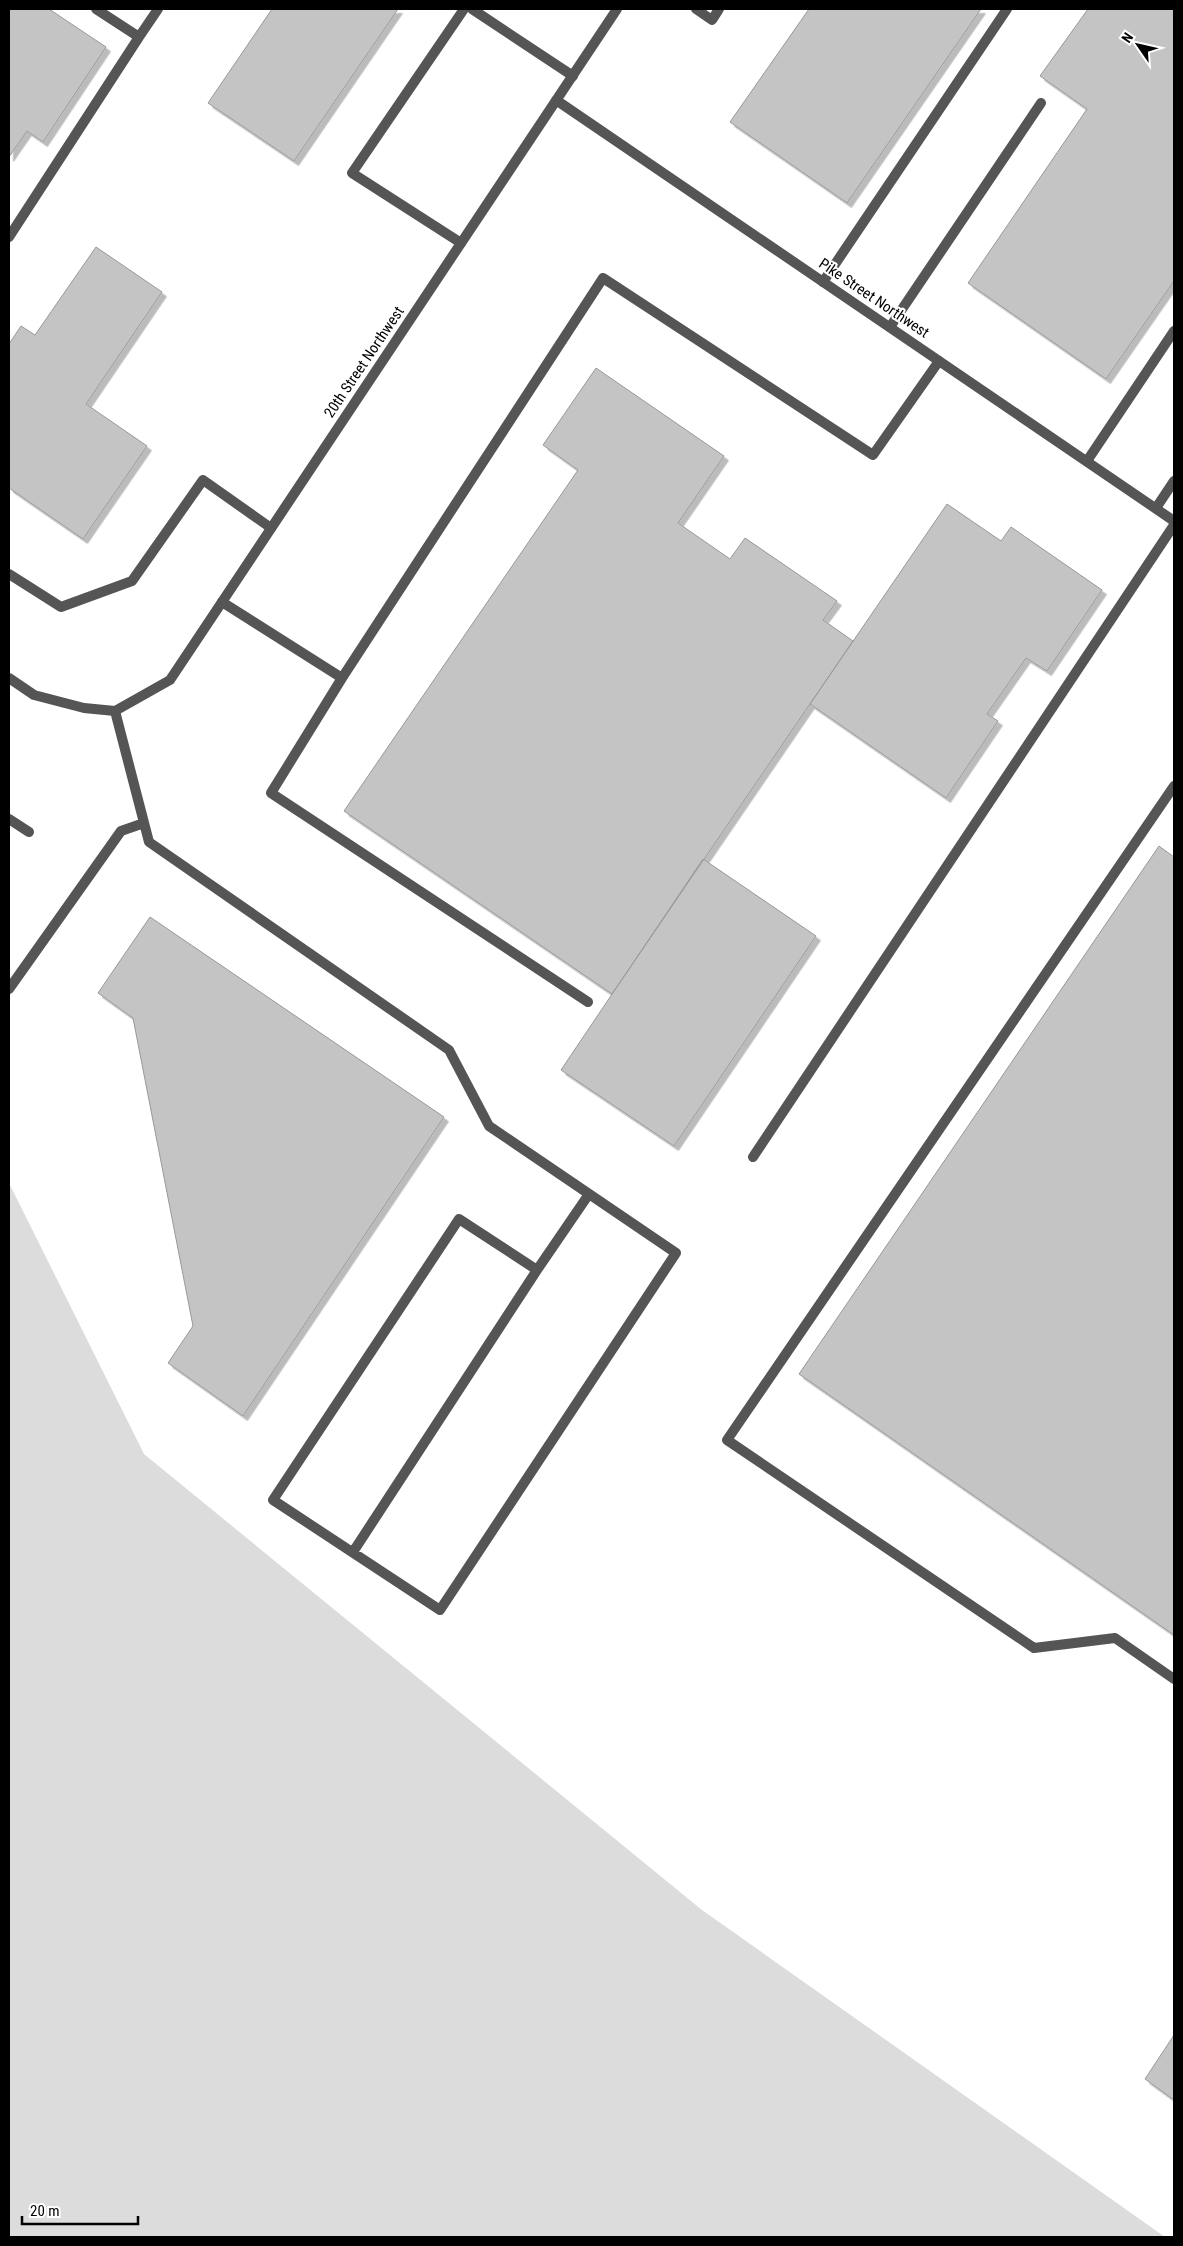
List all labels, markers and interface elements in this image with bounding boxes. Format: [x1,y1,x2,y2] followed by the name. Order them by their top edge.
[1113,20,1163,70] north arrow
[1118,30,1136,46] text: N
[816,254,932,342] street label: Pike Street Northwest
[320,303,408,421] street label: 20th Street Northwest
[22,2194,139,2226] scale bar
[30,2202,60,2220] text: 20 m

